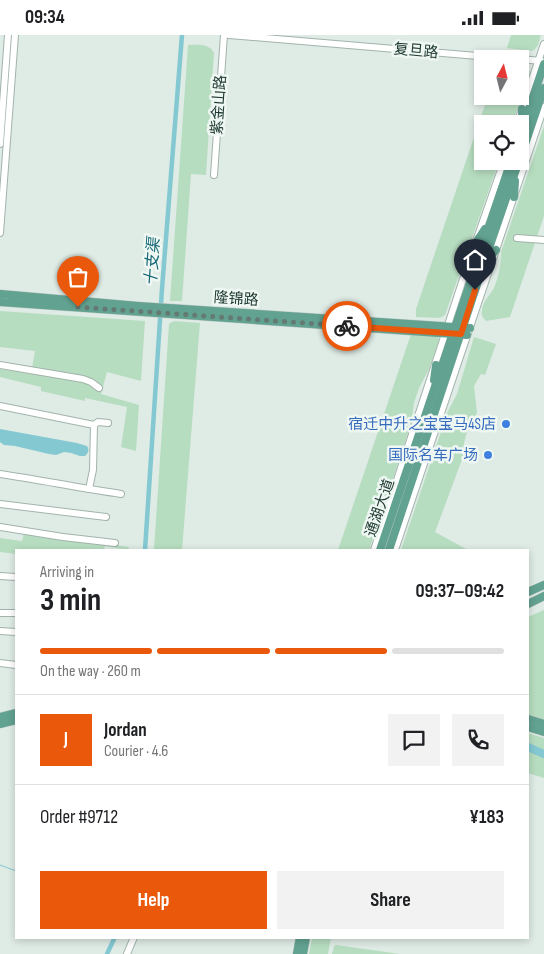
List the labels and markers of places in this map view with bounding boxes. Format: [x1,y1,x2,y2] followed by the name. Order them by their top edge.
[454,239,496,290] pin
[57,256,99,307] pin
[348,415,496,434] place label: 宿迁中升之宝宝马4S店
[500,418,512,430] marker: 宿迁中升之宝宝马4S店
[388,446,478,465] place label: 国际名车广场
[482,449,494,461] marker: 国际名车广场

